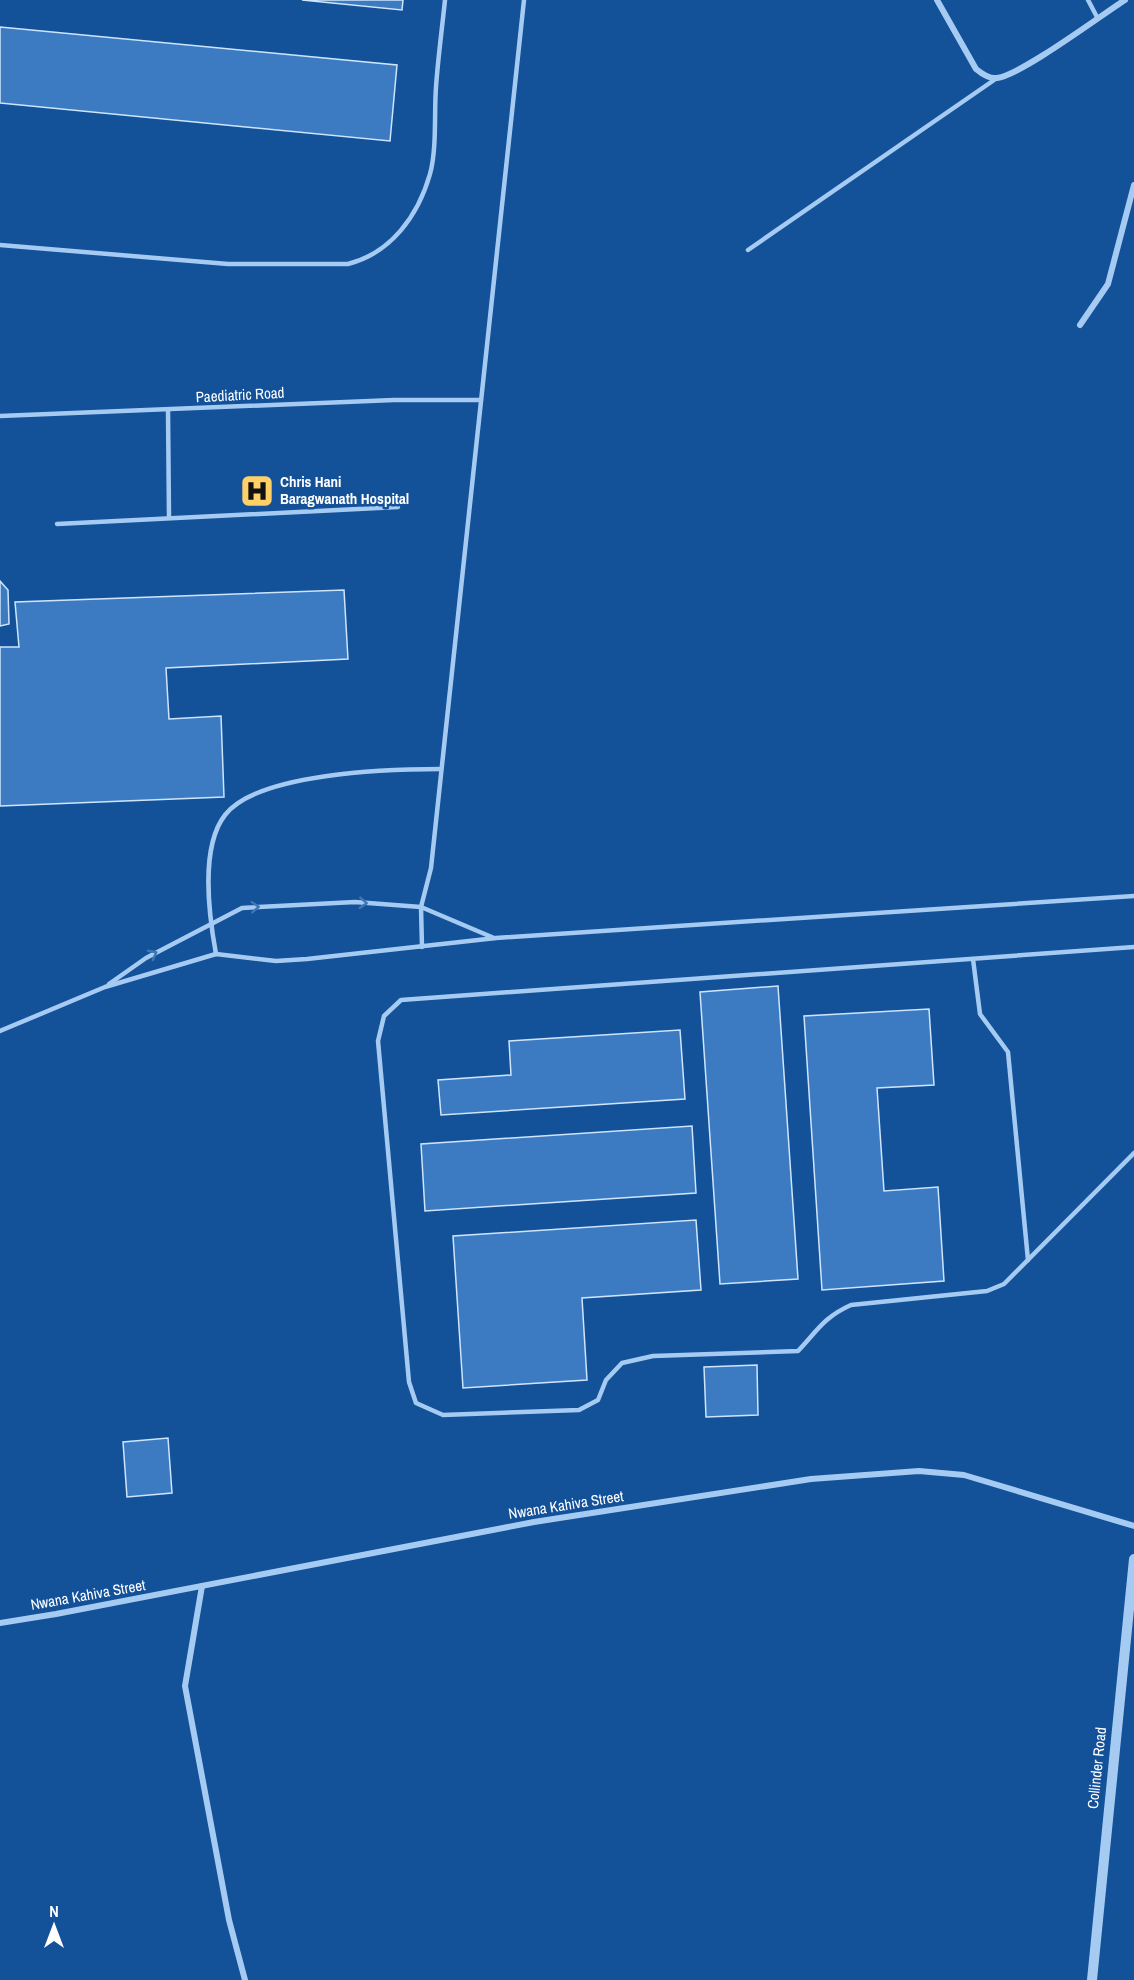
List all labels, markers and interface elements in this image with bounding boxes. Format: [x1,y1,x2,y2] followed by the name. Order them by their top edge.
[195,382,285,407] street label: Paediatric Road
[280,471,409,509] place label: Chris Hani Baragwanath Hospital
[239,473,275,509] hospital icon: Chris Hani Baragwanath Hospital
[358,896,367,909] one-way arrow
[251,901,260,914] one-way arrow
[147,950,157,961] one-way arrow
[507,1485,626,1524] street label: Nwana Kahiva Street
[29,1574,148,1615] street label: Nwana Kahiva Street
[1082,1726,1111,1810] street label: Collinder Road
[24,1896,84,1956] north arrow
[49,1900,59,1922] text: N

